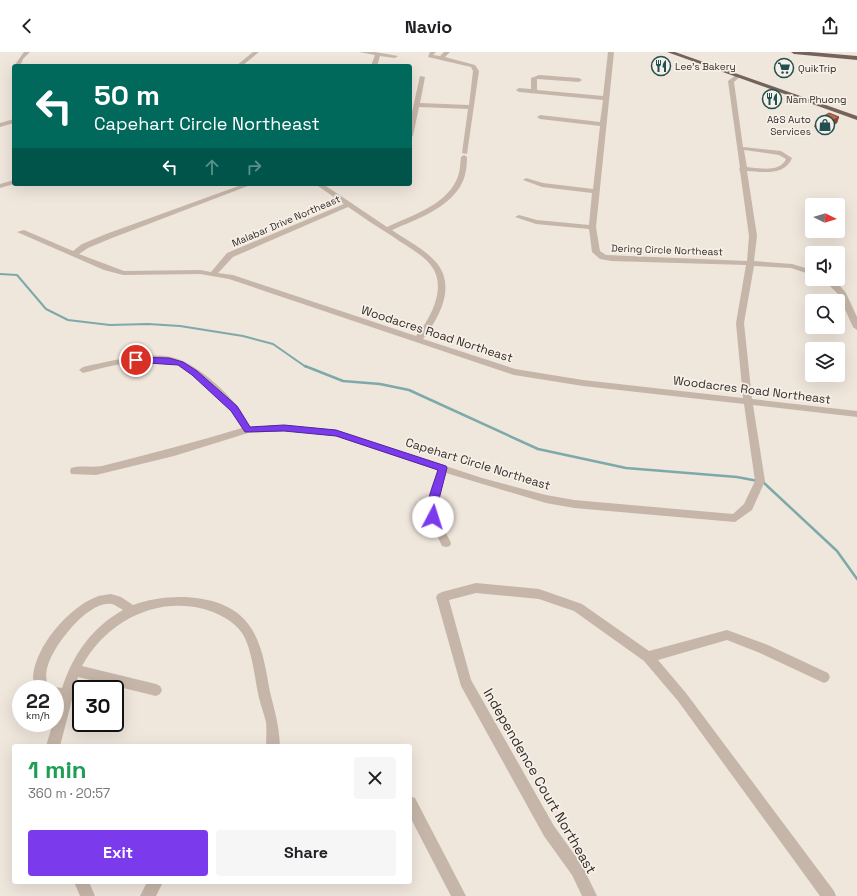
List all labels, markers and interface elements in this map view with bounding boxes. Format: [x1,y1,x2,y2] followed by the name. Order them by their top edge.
[16,15,38,37] icon: back
[405,15,452,38] text: Navio
[819,15,841,37] icon: share
[650,55,672,77] restaurant icon: Lee's Bakery
[773,57,795,79] supermarket icon: QuikTrip
[675,60,736,73] place label: Lee's Bakery
[798,62,836,75] place label: QuikTrip
[94,77,160,113] text: 50 m
[28,80,80,132] icon: left
[761,88,783,110] restaurant icon: Nam Phuong
[786,93,846,106] place label: Nam Phuong
[94,112,320,135] text: Capehart Circle Northeast
[767,113,811,138] place label: A&S Auto Services
[814,114,836,136] shop icon: A&S Auto Services
[159,156,181,178] icon: left
[201,156,223,178] icon: ahead
[243,156,265,178] icon: right
[230,192,342,250] street label: Malabar Drive Northeast
[805,198,845,238] north arrow
[805,198,845,382] map controls
[611,242,724,258] street label: Dering Circle Northeast
[805,246,845,286] button: sound
[805,294,845,334] button: search
[359,302,515,366] street label: Woodacres Road Northeast
[805,342,845,382] button: layers
[119,343,153,377] pin
[125,349,147,371] icon: arrive
[672,372,832,408] street label: Woodacres Road Northeast
[404,434,552,494] street label: Capehart Circle Northeast
[412,496,454,538] position arrow
[72,680,124,732] speed limit sign: 30
[479,685,601,877] street label: Independence Court Northeast
[26,688,50,714] text: 22
[26,709,50,722] text: km/h
[28,754,87,785] text: 1 min
[354,757,396,799] button: close
[28,785,110,802] text: 360 m · 20:57
[28,830,208,876] button: Exit
[216,830,396,876] button: Share

